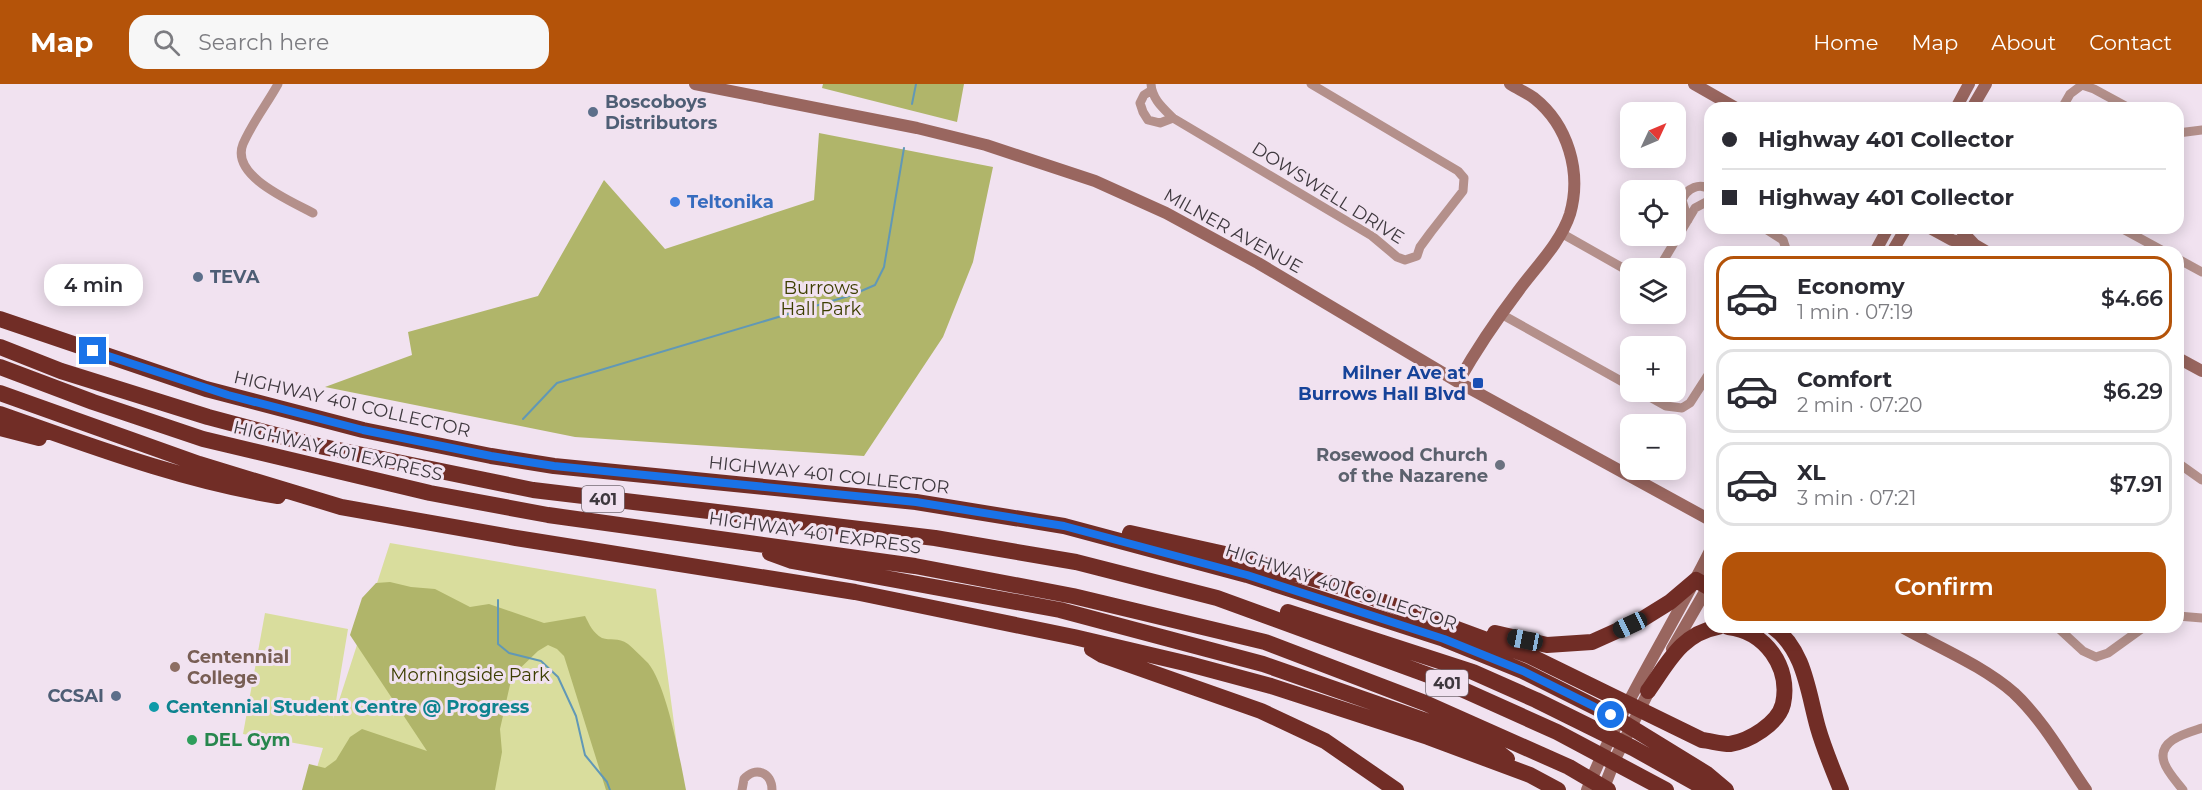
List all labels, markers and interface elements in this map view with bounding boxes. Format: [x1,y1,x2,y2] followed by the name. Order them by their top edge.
[129,15,549,69] search box
[30,25,93,59] text: Map
[150,26,183,59] icon: search
[198,29,329,56] text: Search here
[1813,30,1878,55] text: Home
[1911,30,1958,55] text: Map
[1991,30,2056,55] text: About
[2089,30,2172,55] text: Contact
[605,91,718,134] place label: Boscoboys Distributors
[1620,102,1686,168] north arrow
[1620,102,1686,480] map controls
[586,105,600,119] marker: Boscoboys Distributors
[1758,126,2014,153] text: Highway 401 Collector
[1248,137,1408,249] street label: DOWSWELL DRIVE
[1620,180,1686,246] button: locate
[1160,184,1306,278] street label: MILNER AVENUE
[1758,184,2014,211] text: Highway 401 Collector
[687,191,774,213] place label: Teltonika
[668,195,682,209] marker: Teltonika
[1620,258,1686,324] button: layers
[44,264,142,306] callout: 4 min
[210,266,260,288] place label: TEVA
[191,270,205,284] marker: TEVA
[1725,271,1779,325] icon: car
[64,273,123,297] text: 4 min
[1797,273,1905,300] text: Economy
[781,277,862,320] park label: Burrows Hall Park
[2101,285,2163,312] text: $4.66
[1797,300,1913,324] text: 1 min · 07:19
[1620,336,1686,402] button: +
[79,337,106,364] route end
[1298,362,1466,405] place label: Milner Ave at Burrows Hall Blvd
[1725,364,1779,418] icon: car
[232,366,472,442] street label: HIGHWAY 401 COLLECTOR
[1797,366,1892,393] text: Comfort
[1471,376,1485,390] marker: Milner Ave at Burrows Hall Blvd
[2103,378,2163,405] text: $6.29
[1797,393,1923,417] text: 2 min · 07:20
[1620,414,1686,480] button: −
[231,416,445,486] street label: HIGHWAY 401 EXPRESS
[1316,444,1488,487] place label: Rosewood Church of the Nazarene
[707,451,951,499] street label: HIGHWAY 401 COLLECTOR
[1725,457,1779,511] icon: car
[1493,458,1507,472] marker: Rosewood Church of the Nazarene
[1797,459,1826,486] text: XL
[2110,471,2163,498] text: $7.91
[582,486,624,512] road number: 401
[1797,486,1916,510] text: 3 min · 07:21
[707,507,923,559] street label: HIGHWAY 401 EXPRESS
[1222,539,1460,635] street label: HIGHWAY 401 COLLECTOR
[1722,552,2166,621] button: Confirm
[1610,609,1650,641] car
[1506,628,1544,652] car
[187,646,289,689] place label: Centennial College
[168,660,182,674] marker: Centennial College
[390,664,550,686] park label: Morningside Park
[1426,670,1468,696] road number: 401
[47,685,104,707] place label: CCSAI
[109,689,123,703] marker: CCSAI
[166,696,530,718] place label: Centennial Student Centre @ Progress
[147,700,161,714] marker: Centennial Student Centre @ Progress
[1597,701,1624,728] route start
[204,729,290,751] place label: DEL Gym
[185,733,199,747] marker: DEL Gym

